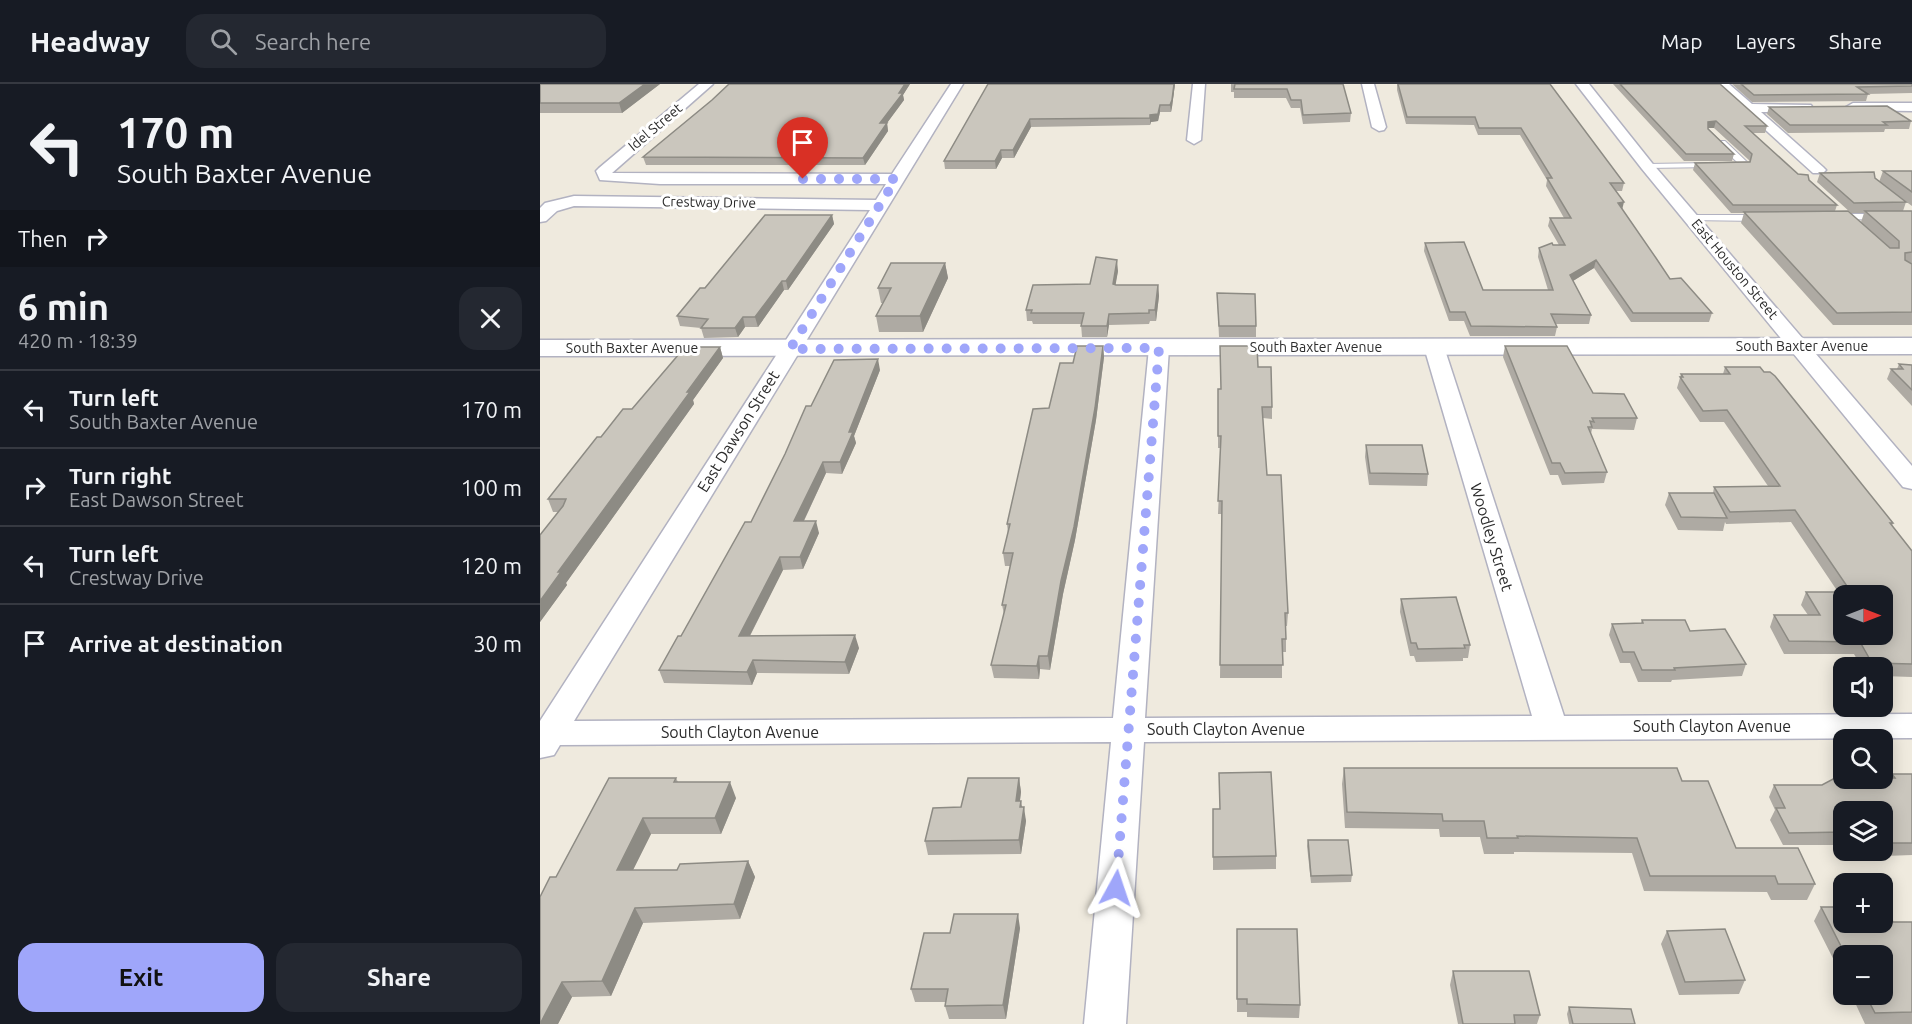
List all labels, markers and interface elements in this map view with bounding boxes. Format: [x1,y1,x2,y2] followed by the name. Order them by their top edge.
[186,14,606,68] search box
[207,25,240,58] icon: search
[30,26,150,57] text: Headway
[255,29,371,54] text: Search here
[1661,29,1702,53] text: Map
[1735,29,1796,53] text: Layers
[1829,29,1882,53] text: Share
[625,100,686,154] street label: Idel Street
[18,108,96,186] icon: left
[117,109,234,156] text: 170 m
[777,117,828,179] pin
[786,126,819,159] icon: arrive
[117,158,372,188] text: South Baxter Avenue
[662,193,756,211] street label: Crestway Drive
[1688,216,1782,323] street label: East Houston Street
[80,222,113,255] icon: right
[18,226,68,251] text: Then
[18,286,109,327] text: 6 min
[459,287,522,350] button: close
[18,329,138,352] text: 420 m · 18:39
[1736,338,1868,354] street label: South Baxter Avenue
[1250,339,1382,355] street label: South Baxter Avenue
[566,340,698,356] street label: South Baxter Avenue
[693,366,783,495] street label: East Dawson Street
[69,385,159,410] text: Turn left
[18,393,51,426] icon: left
[461,397,522,422] text: 170 m
[69,410,258,433] text: South Baxter Avenue
[69,463,171,488] text: Turn right
[18,471,51,504] icon: right
[461,475,522,500] text: 100 m
[1467,481,1517,594] street label: Woodley Street
[69,488,244,511] text: East Dawson Street
[69,541,159,566] text: Turn left
[18,549,51,582] icon: left
[461,553,522,578] text: 120 m
[69,566,204,589] text: Crestway Drive
[1833,585,1893,645] north arrow
[1833,585,1893,1005] map controls
[18,627,51,660] icon: arrive
[69,631,283,656] text: Arrive at destination
[473,631,522,656] text: 30 m
[1833,657,1893,717] button: sound
[1633,717,1791,735] street label: South Clayton Avenue
[1147,720,1305,738] street label: South Clayton Avenue
[661,723,819,741] street label: South Clayton Avenue
[1833,729,1893,789] button: search
[1833,801,1893,861] button: layers
[1084,856,1148,920] position arrow
[1833,873,1893,933] button: +
[18,943,264,1012] button: Exit
[276,943,522,1012] button: Share
[1833,945,1893,1005] button: −

